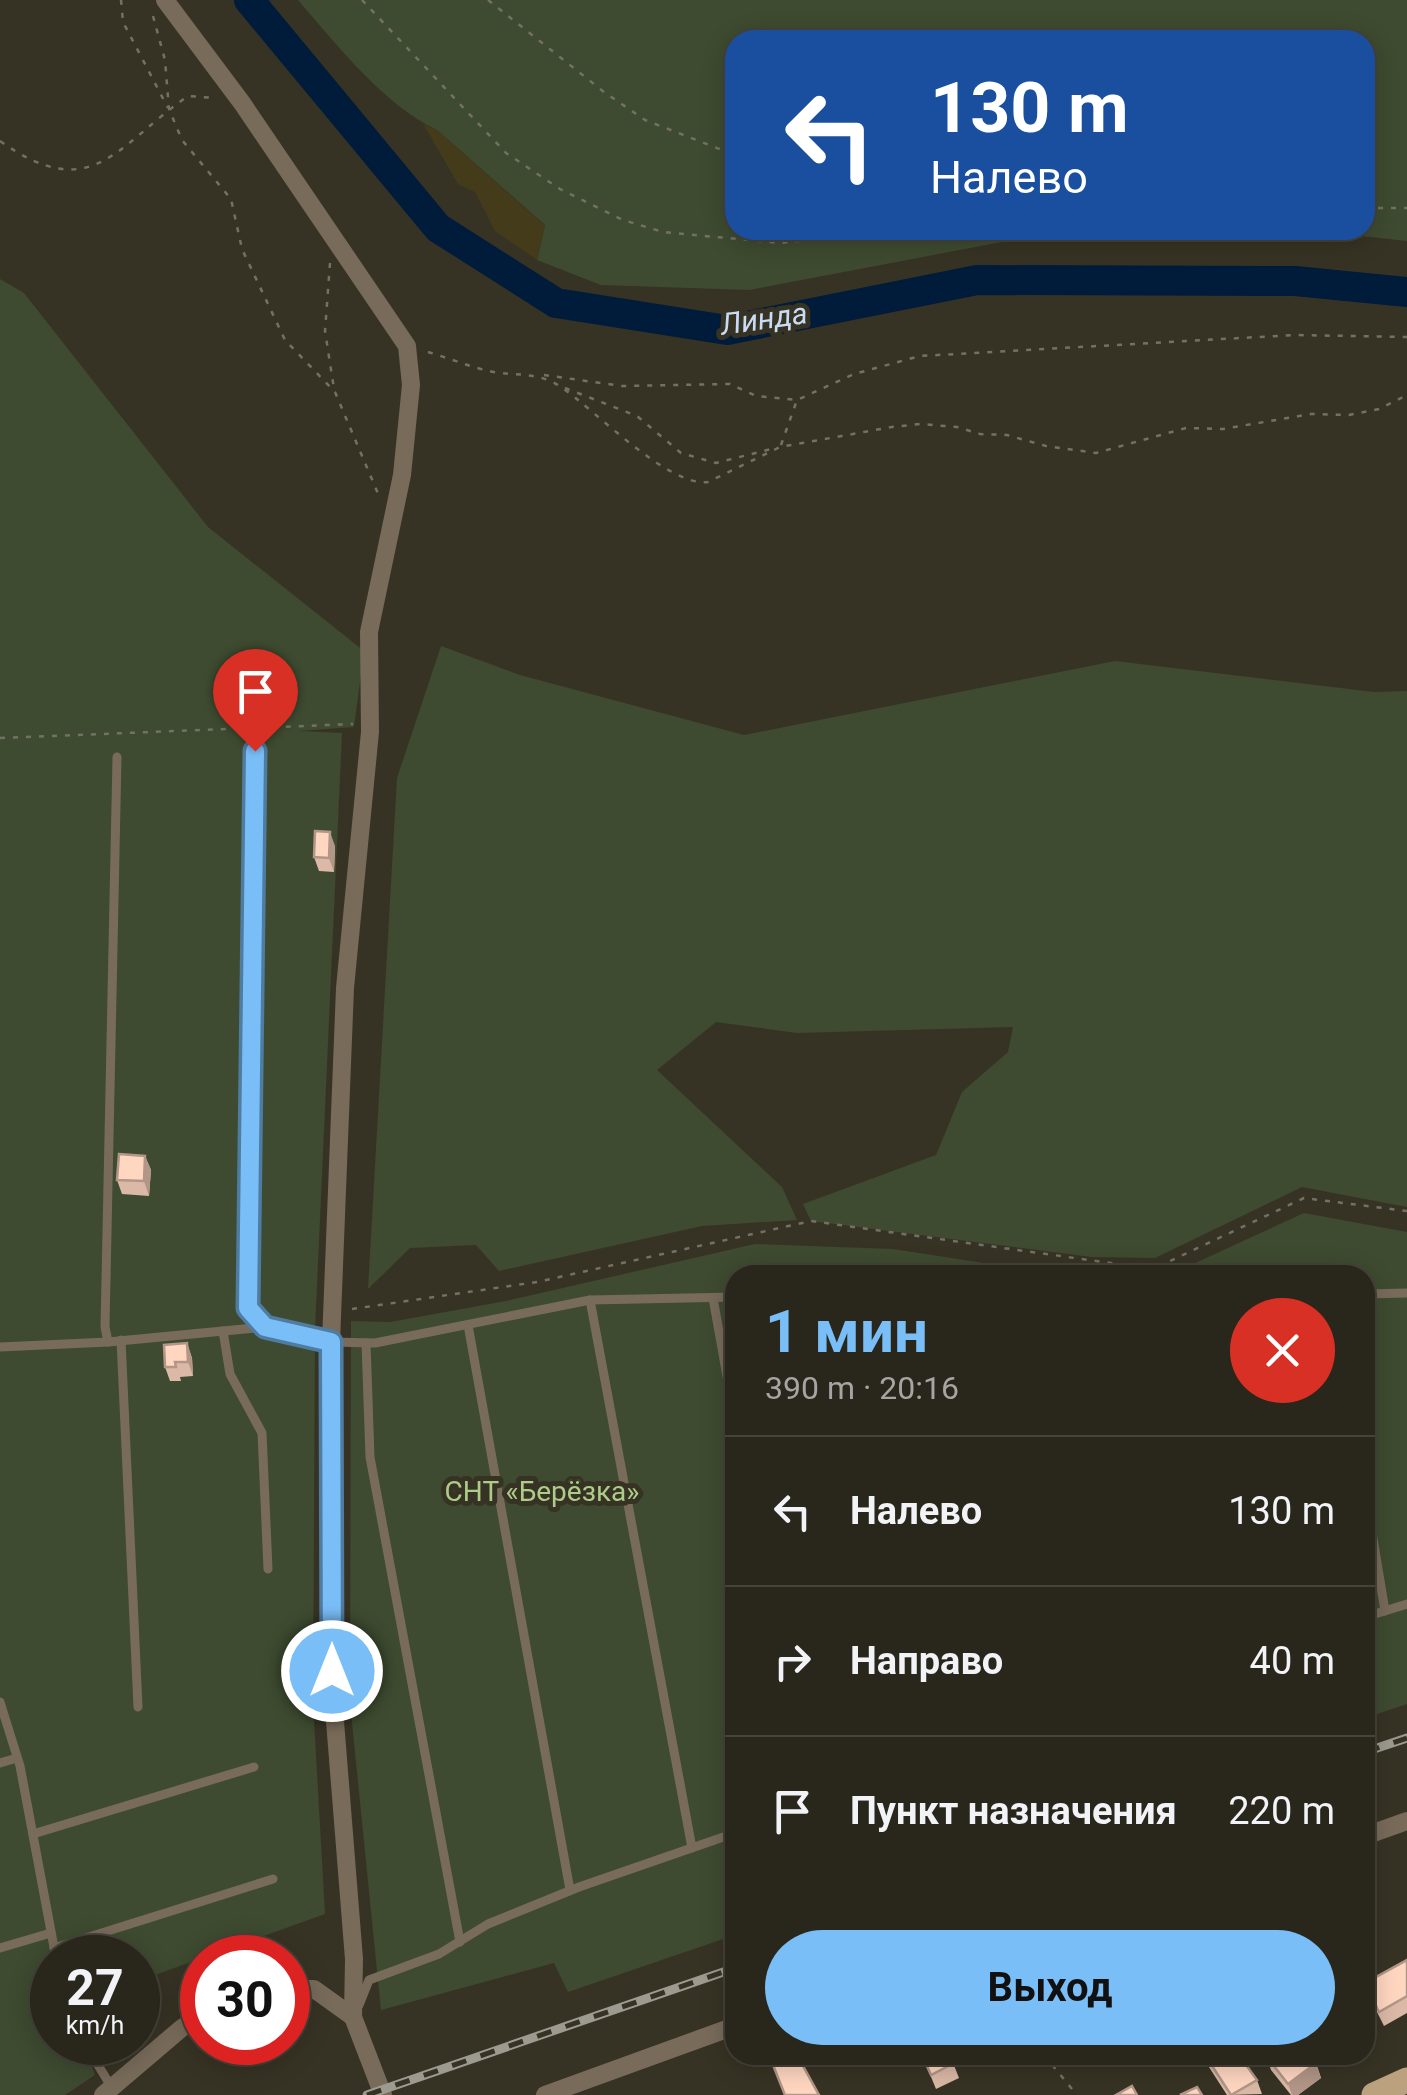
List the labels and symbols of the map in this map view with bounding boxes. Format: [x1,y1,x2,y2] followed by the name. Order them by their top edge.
[717,295,810,342] water label: Линда
[213,649,298,752] pin
[445,1475,639,1508] park label: СНТ «Берёзка»
[280,1619,384,1723] position arrow
[180,1935,310,2065] speed limit sign: 30

